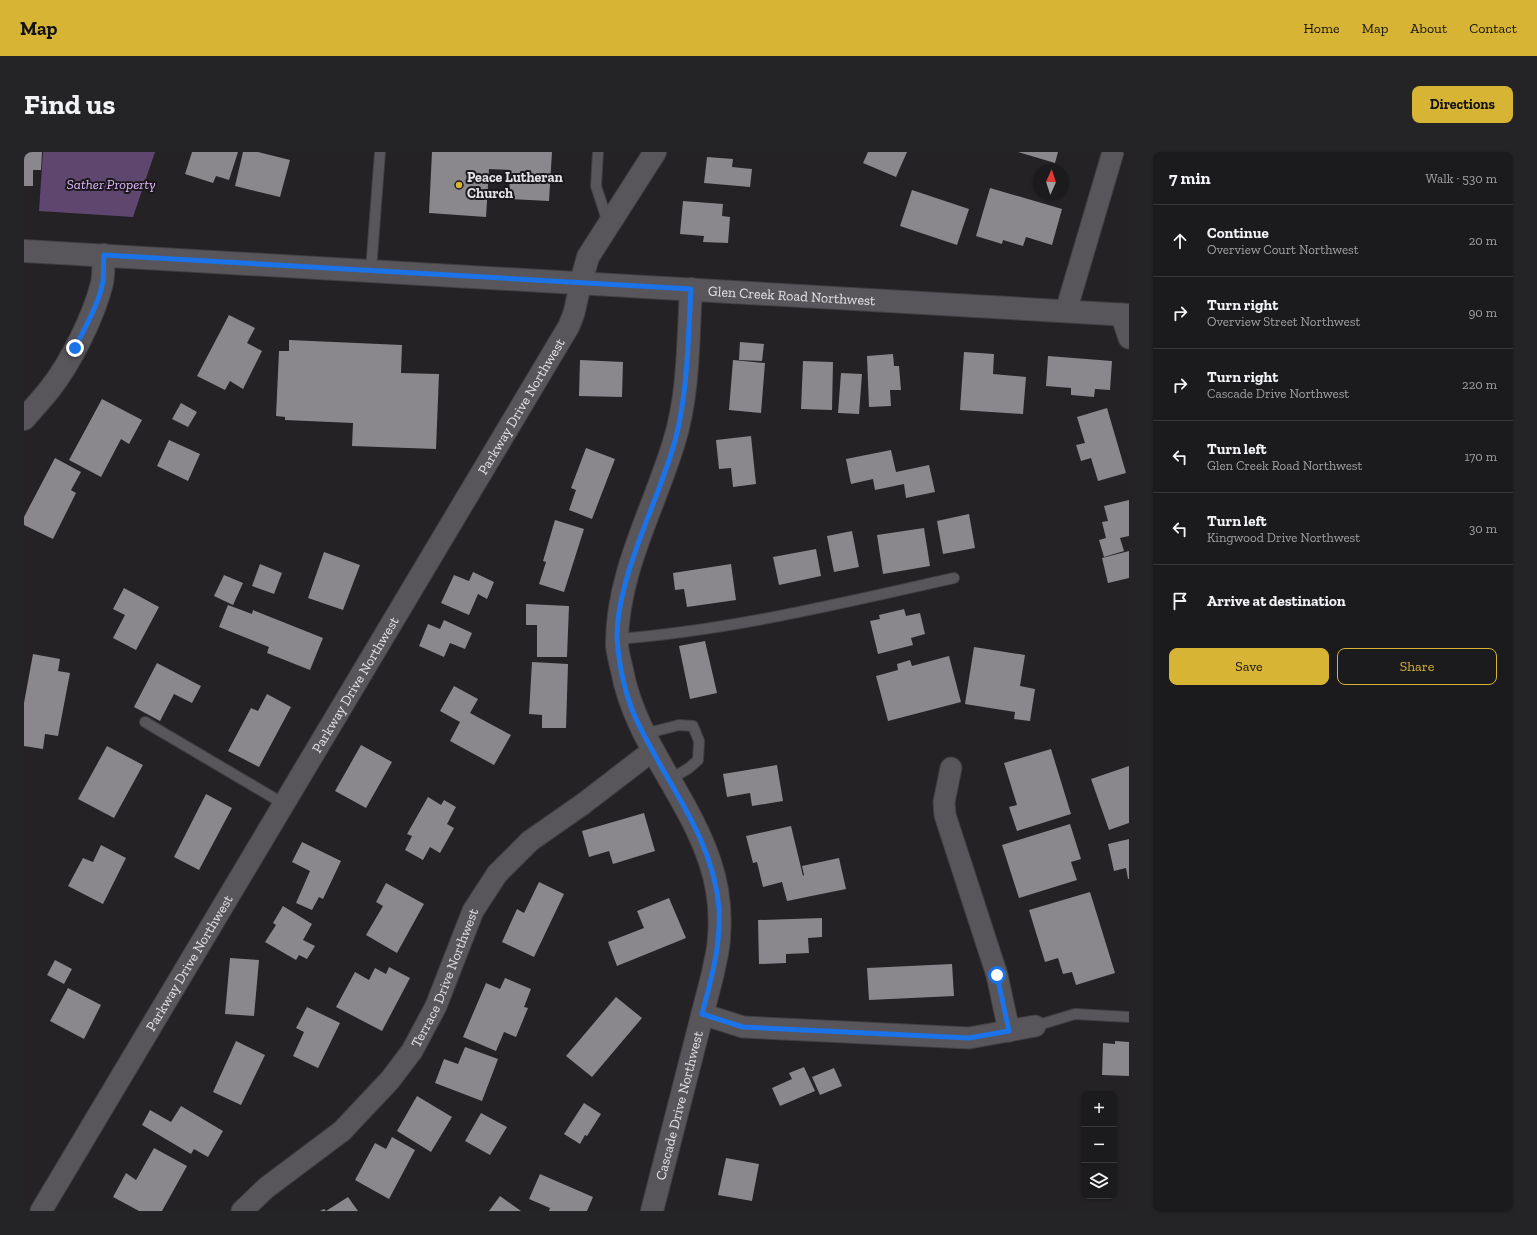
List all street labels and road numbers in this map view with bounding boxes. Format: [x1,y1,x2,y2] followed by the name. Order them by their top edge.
[708,283,877,309] street label: Glen Creek Road Northwest
[474,335,569,478] street label: Parkway Drive Northwest
[308,613,403,756] street label: Parkway Drive Northwest
[142,891,237,1034] street label: Parkway Drive Northwest
[407,905,482,1050] street label: Terrace Drive Northwest
[652,1028,707,1182] street label: Cascade Drive Northwest

